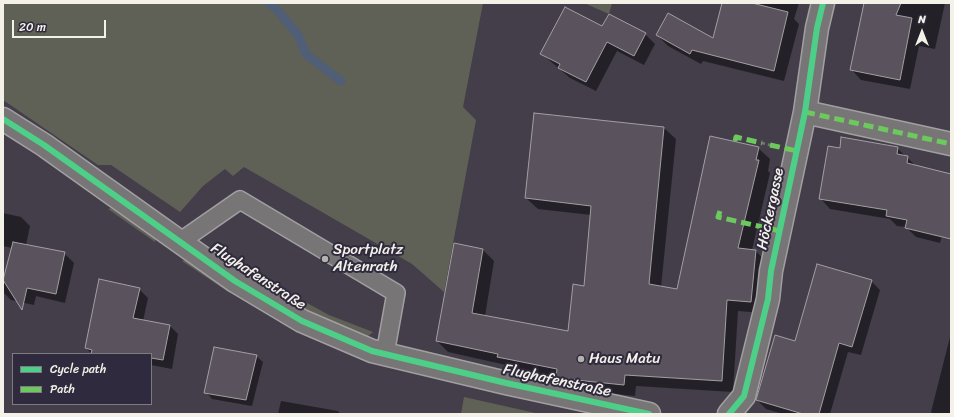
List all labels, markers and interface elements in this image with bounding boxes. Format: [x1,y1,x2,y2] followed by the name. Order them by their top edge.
[918,10,926,29] text: N
[14,12,108,38] scale bar
[902,12,942,52] north arrow
[19,16,46,38] text: 20 m
[754,167,788,251] street label: Höckergasse
[207,240,309,314] street label: Flughafenstraße
[333,241,403,276] place label: Sportplatz Altenrath
[320,254,330,264] marker: Sportplatz Altenrath
[589,350,660,368] place label: Haus Matu
[12,353,152,405] legend
[576,354,586,364] marker: Haus Matu
[50,358,106,380] text: Cycle path
[501,361,613,401] street label: Flughafenstraße
[50,378,75,400] text: Path

